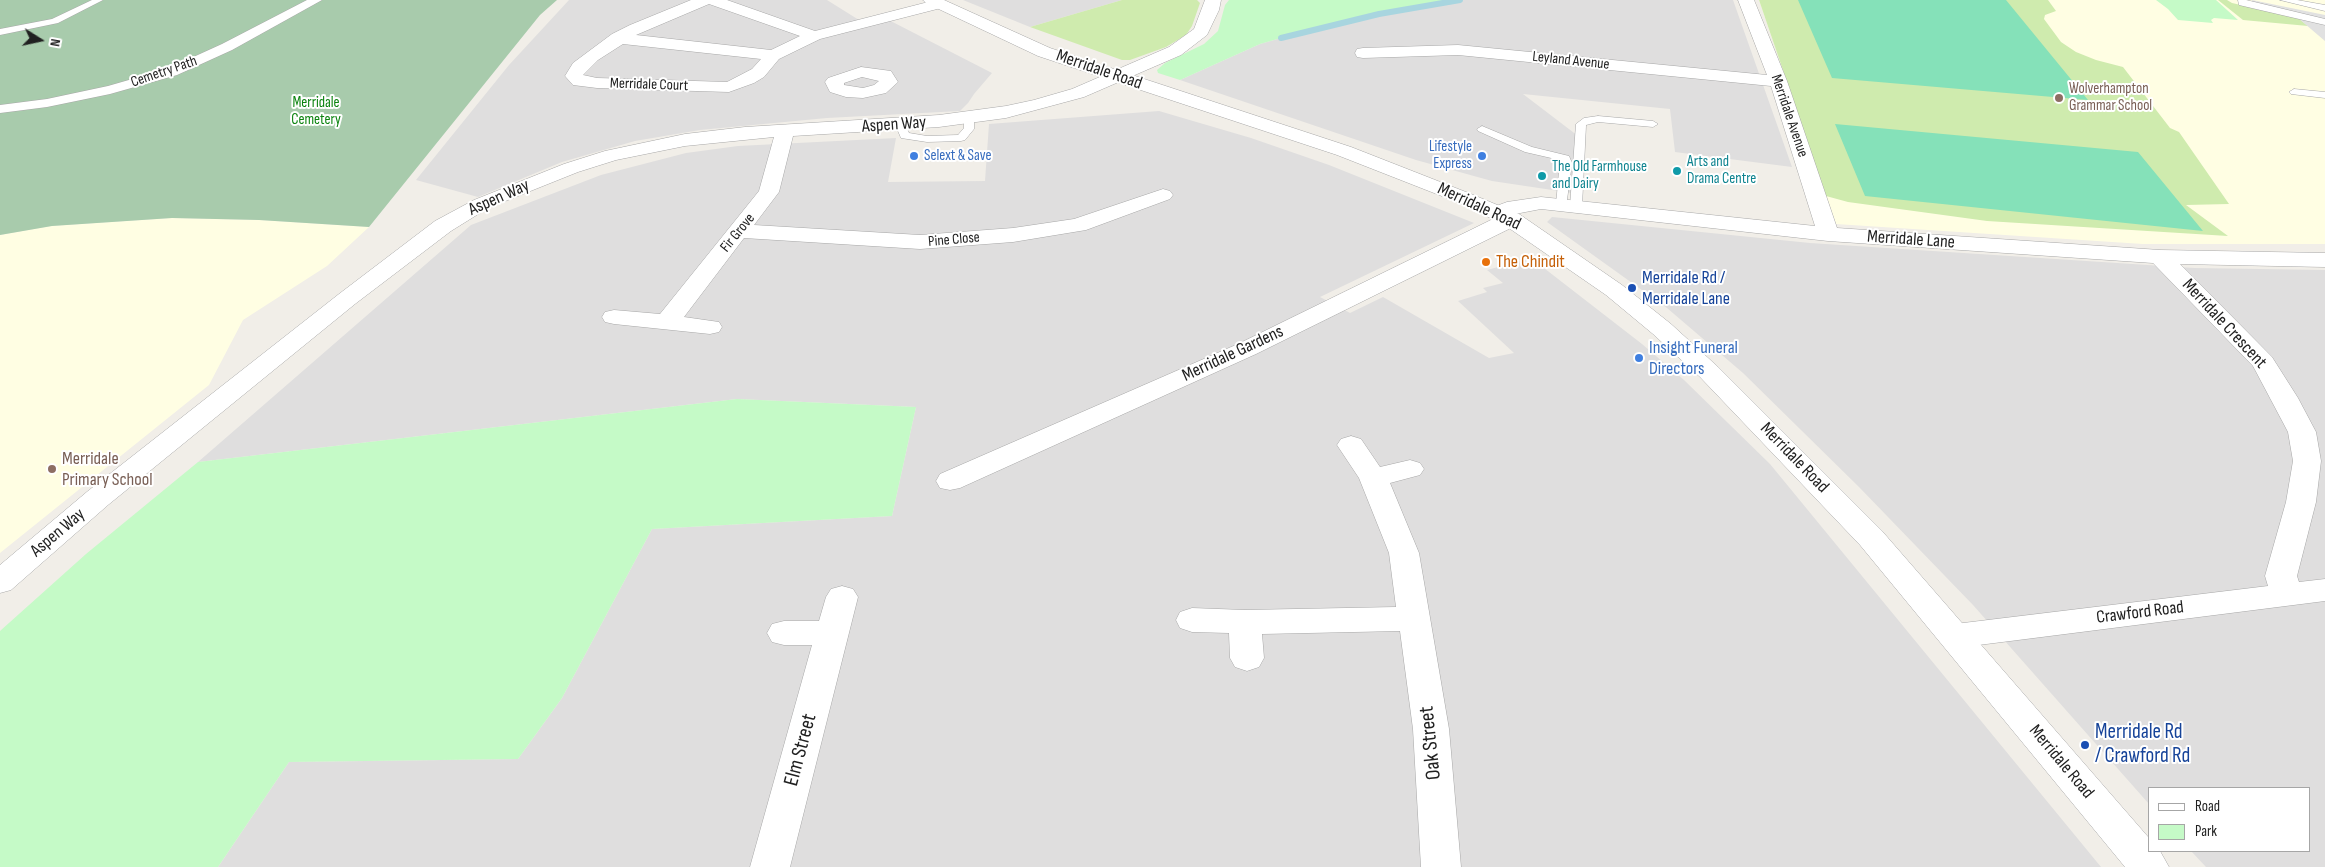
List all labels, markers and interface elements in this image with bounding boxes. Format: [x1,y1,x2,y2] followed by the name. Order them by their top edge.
[15,15,65,65] north arrow
[46,38,64,48] text: N
[1053,45,1145,95] street label: Merridale Road
[1532,48,1610,74] street label: Leyland Avenue
[129,52,199,92] street label: Cemetry Path
[1766,72,1812,160] street label: Merridale Avenue
[610,75,688,95] street label: Merridale Court
[2069,80,2152,115] place label: Wolverhampton Grammar School
[2053,92,2065,104] marker: Wolverhampton Grammar School
[291,94,341,129] park label: Merridale Cemetery
[861,112,927,138] street label: Aspen Way
[1429,138,1472,173] place label: Lifestyle Express
[924,147,991,165] place label: Selext & Save
[908,150,920,162] marker: Selext & Save
[1476,150,1488,162] marker: Lifestyle Express
[1687,153,1756,188] place label: Arts and Drama Centre
[1552,158,1647,193] place label: The Old Farmhouse and Dairy
[1671,165,1683,177] marker: Arts and Drama Centre
[1536,170,1548,182] marker: The Old Farmhouse and Dairy
[465,175,533,221] street label: Aspen Way
[1434,178,1524,236] street label: Merridale Road
[717,210,759,256] street label: Fir Grove
[1866,226,1956,254] street label: Merridale Lane
[927,229,981,251] street label: Pine Close
[1496,251,1565,273] place label: The Chindit
[1480,256,1492,268] marker: The Chindit
[1642,267,1730,310] place label: Merridale Rd / Merridale Lane
[2177,275,2271,373] street label: Merridale Crescent
[1626,282,1638,294] marker: Merridale Rd / Merridale Lane
[1179,321,1287,387] street label: Merridale Gardens
[1649,337,1738,379] place label: Insight Funeral Directors
[1633,352,1645,364] marker: Insight Funeral Directors
[1755,418,1833,498] street label: Merridale Road
[62,448,153,490] place label: Merridale Primary School
[46,463,58,475] marker: Merridale Primary School
[26,504,90,562] street label: Aspen Way
[2095,597,2185,629] street label: Crawford Road
[1415,705,1447,781] street label: Oak Street
[779,711,823,789] street label: Elm Street
[2095,720,2190,770] place label: Merridale Rd / Crawford Rd
[2024,721,2098,803] street label: Merridale Road
[2079,739,2091,751] marker: Merridale Rd / Crawford Rd
[2148,787,2310,852] legend
[2195,797,2220,816] text: Road
[2195,822,2217,841] text: Park

